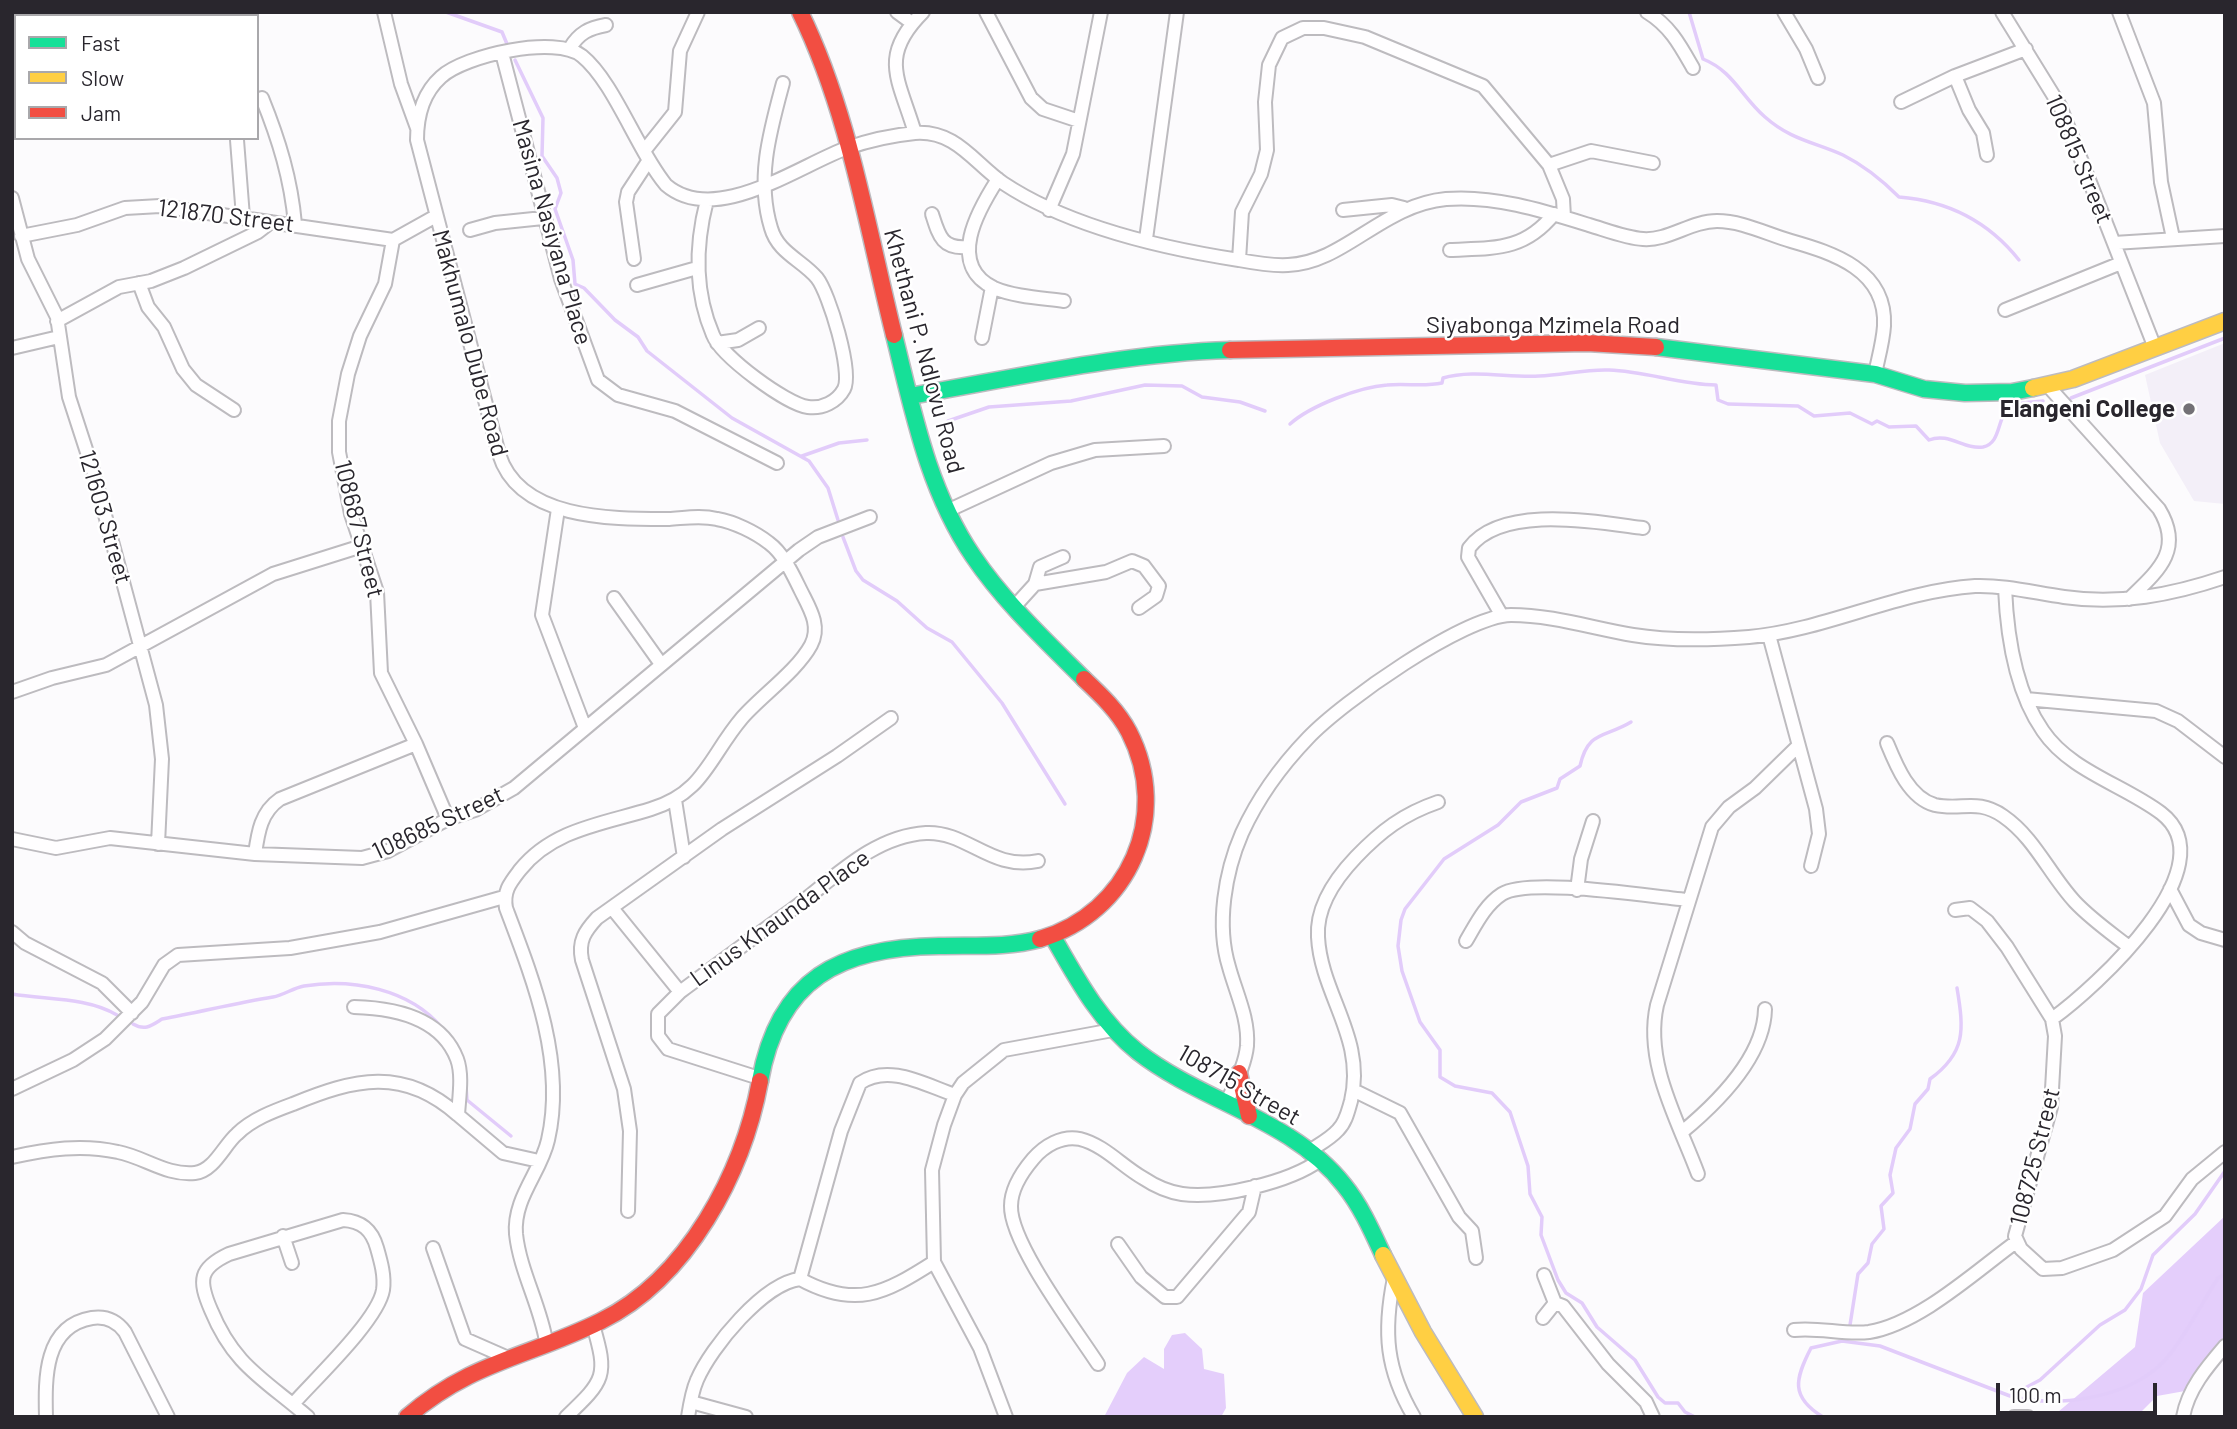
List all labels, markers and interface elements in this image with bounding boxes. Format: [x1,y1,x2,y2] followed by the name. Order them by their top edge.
[14,14,259,140] legend
[81,30,121,55] text: Fast
[81,65,124,90] text: Slow
[2039,90,2119,228] street label: 108815 Street
[81,100,121,125] text: Jam
[506,116,598,348] street label: Masina Nasiyana Place
[156,193,296,239] street label: 121870 Street
[877,225,971,477] street label: Khethani P. Ndlovu Road
[426,226,514,460] street label: Makhumalo Dube Road
[1426,311,1680,339] street label: Siyabonga Mzimela Road
[2000,395,2175,423] place label: Elangeni College
[2181,401,2197,417] marker: Elangeni College
[72,447,138,587] street label: 121603 Street
[328,457,390,601] street label: 108687 Street
[368,780,508,866] street label: 108685 Street
[685,843,875,993] street label: Linus Khaunda Place
[1173,1038,1305,1132] street label: 108715 Street
[2004,1085,2066,1229] street label: 108725 Street
[1999,1370,2160,1414] scale bar
[2009,1382,2062,1407] text: 100 m

